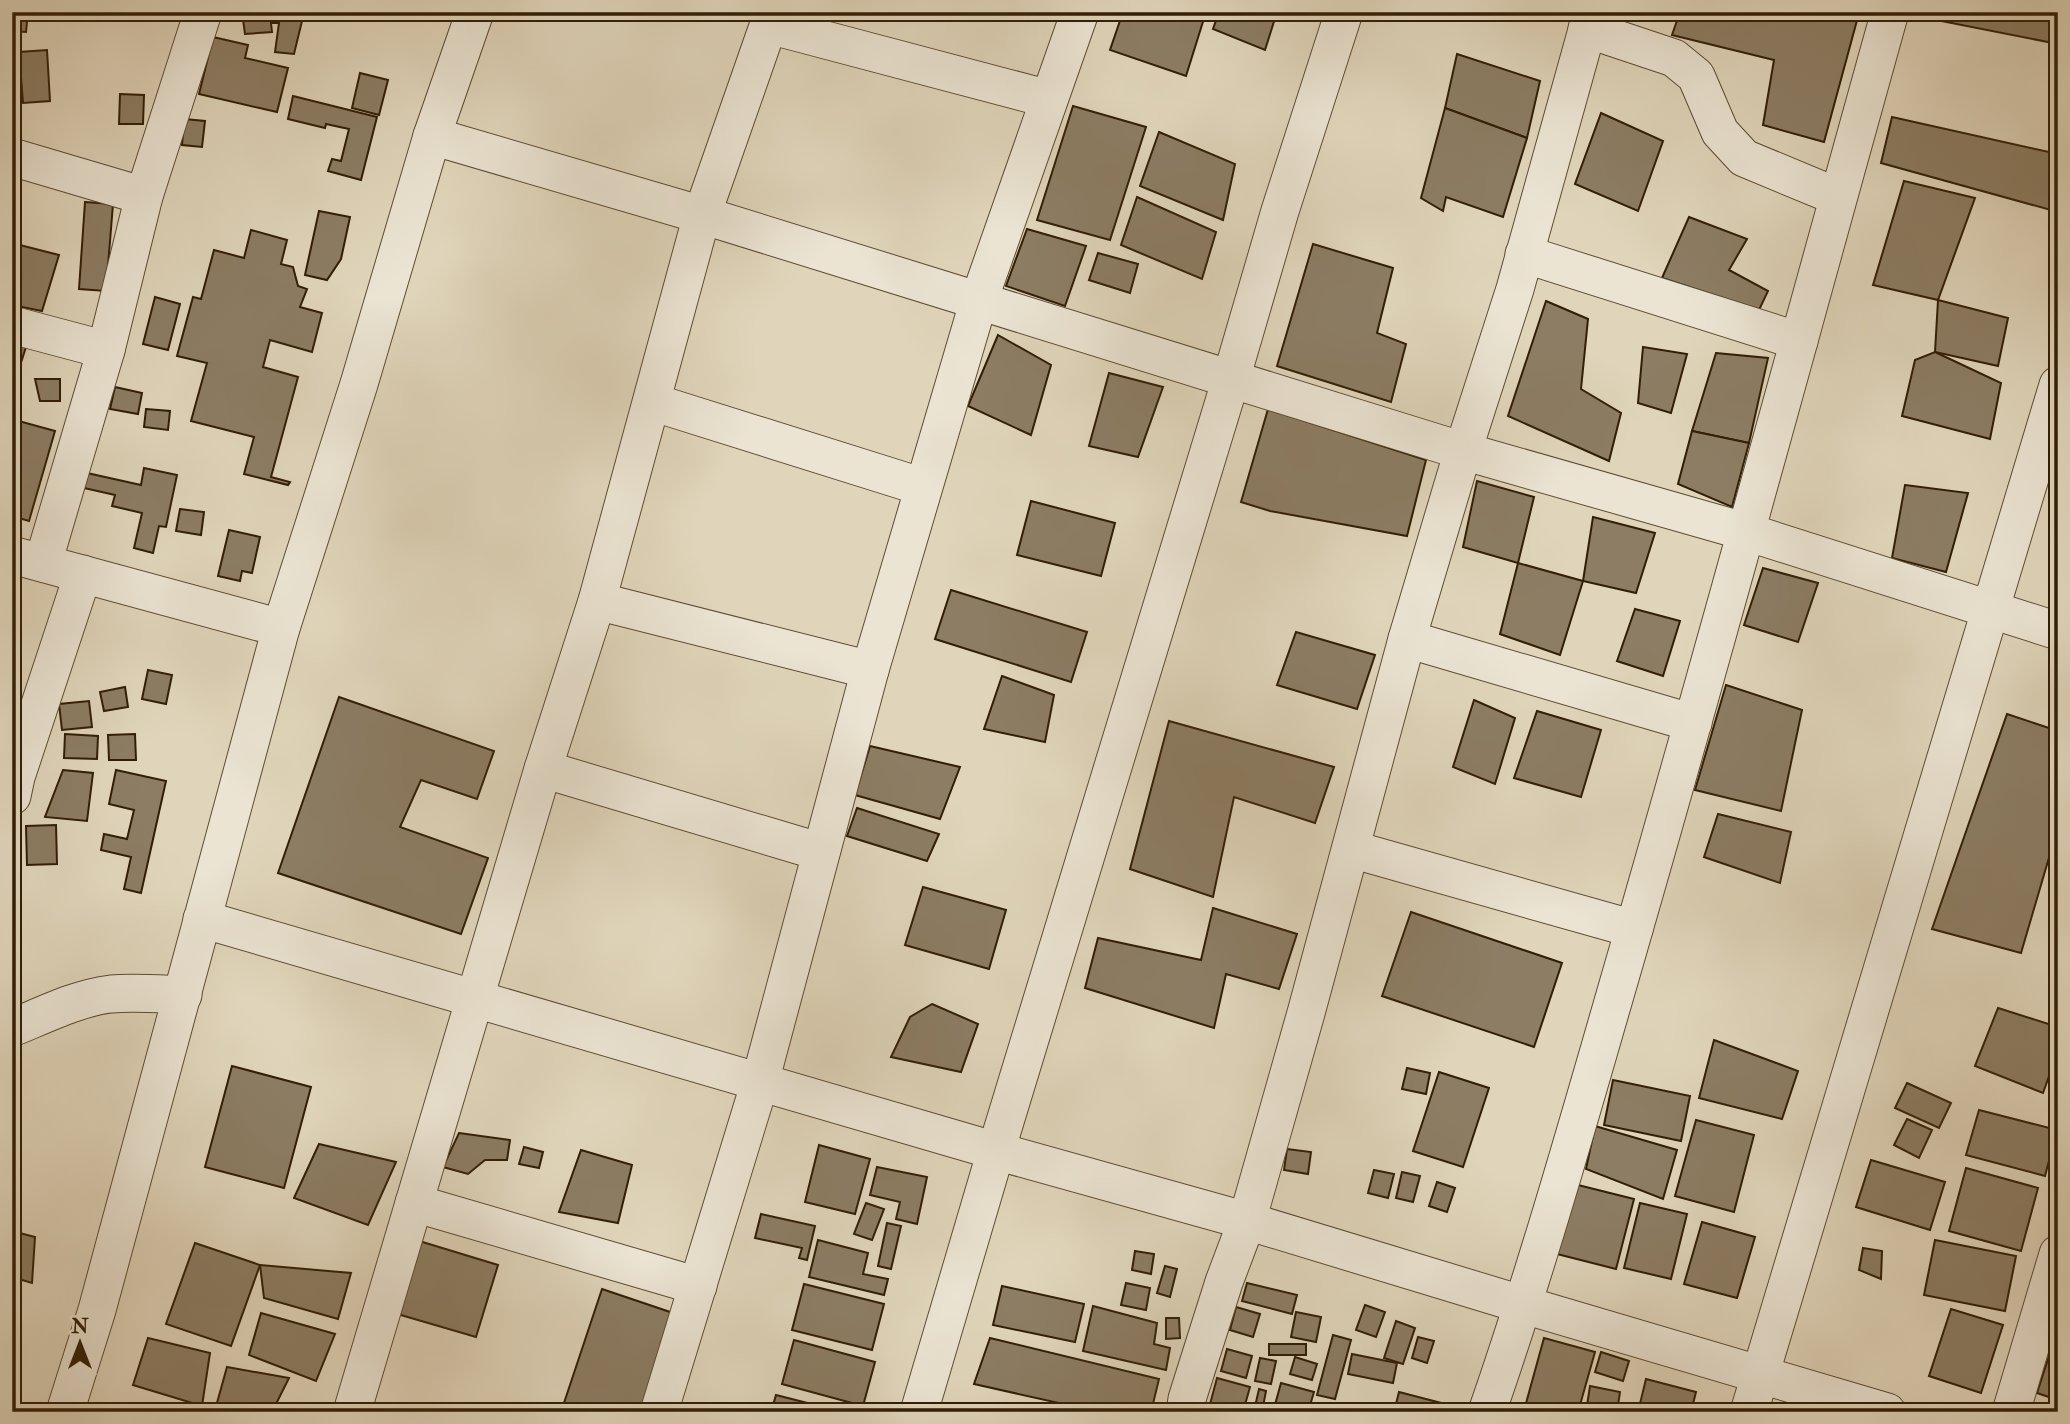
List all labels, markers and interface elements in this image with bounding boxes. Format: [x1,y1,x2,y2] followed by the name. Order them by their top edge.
[46,1308,116,1378] north arrow
[70,1315,89,1339] text: N

